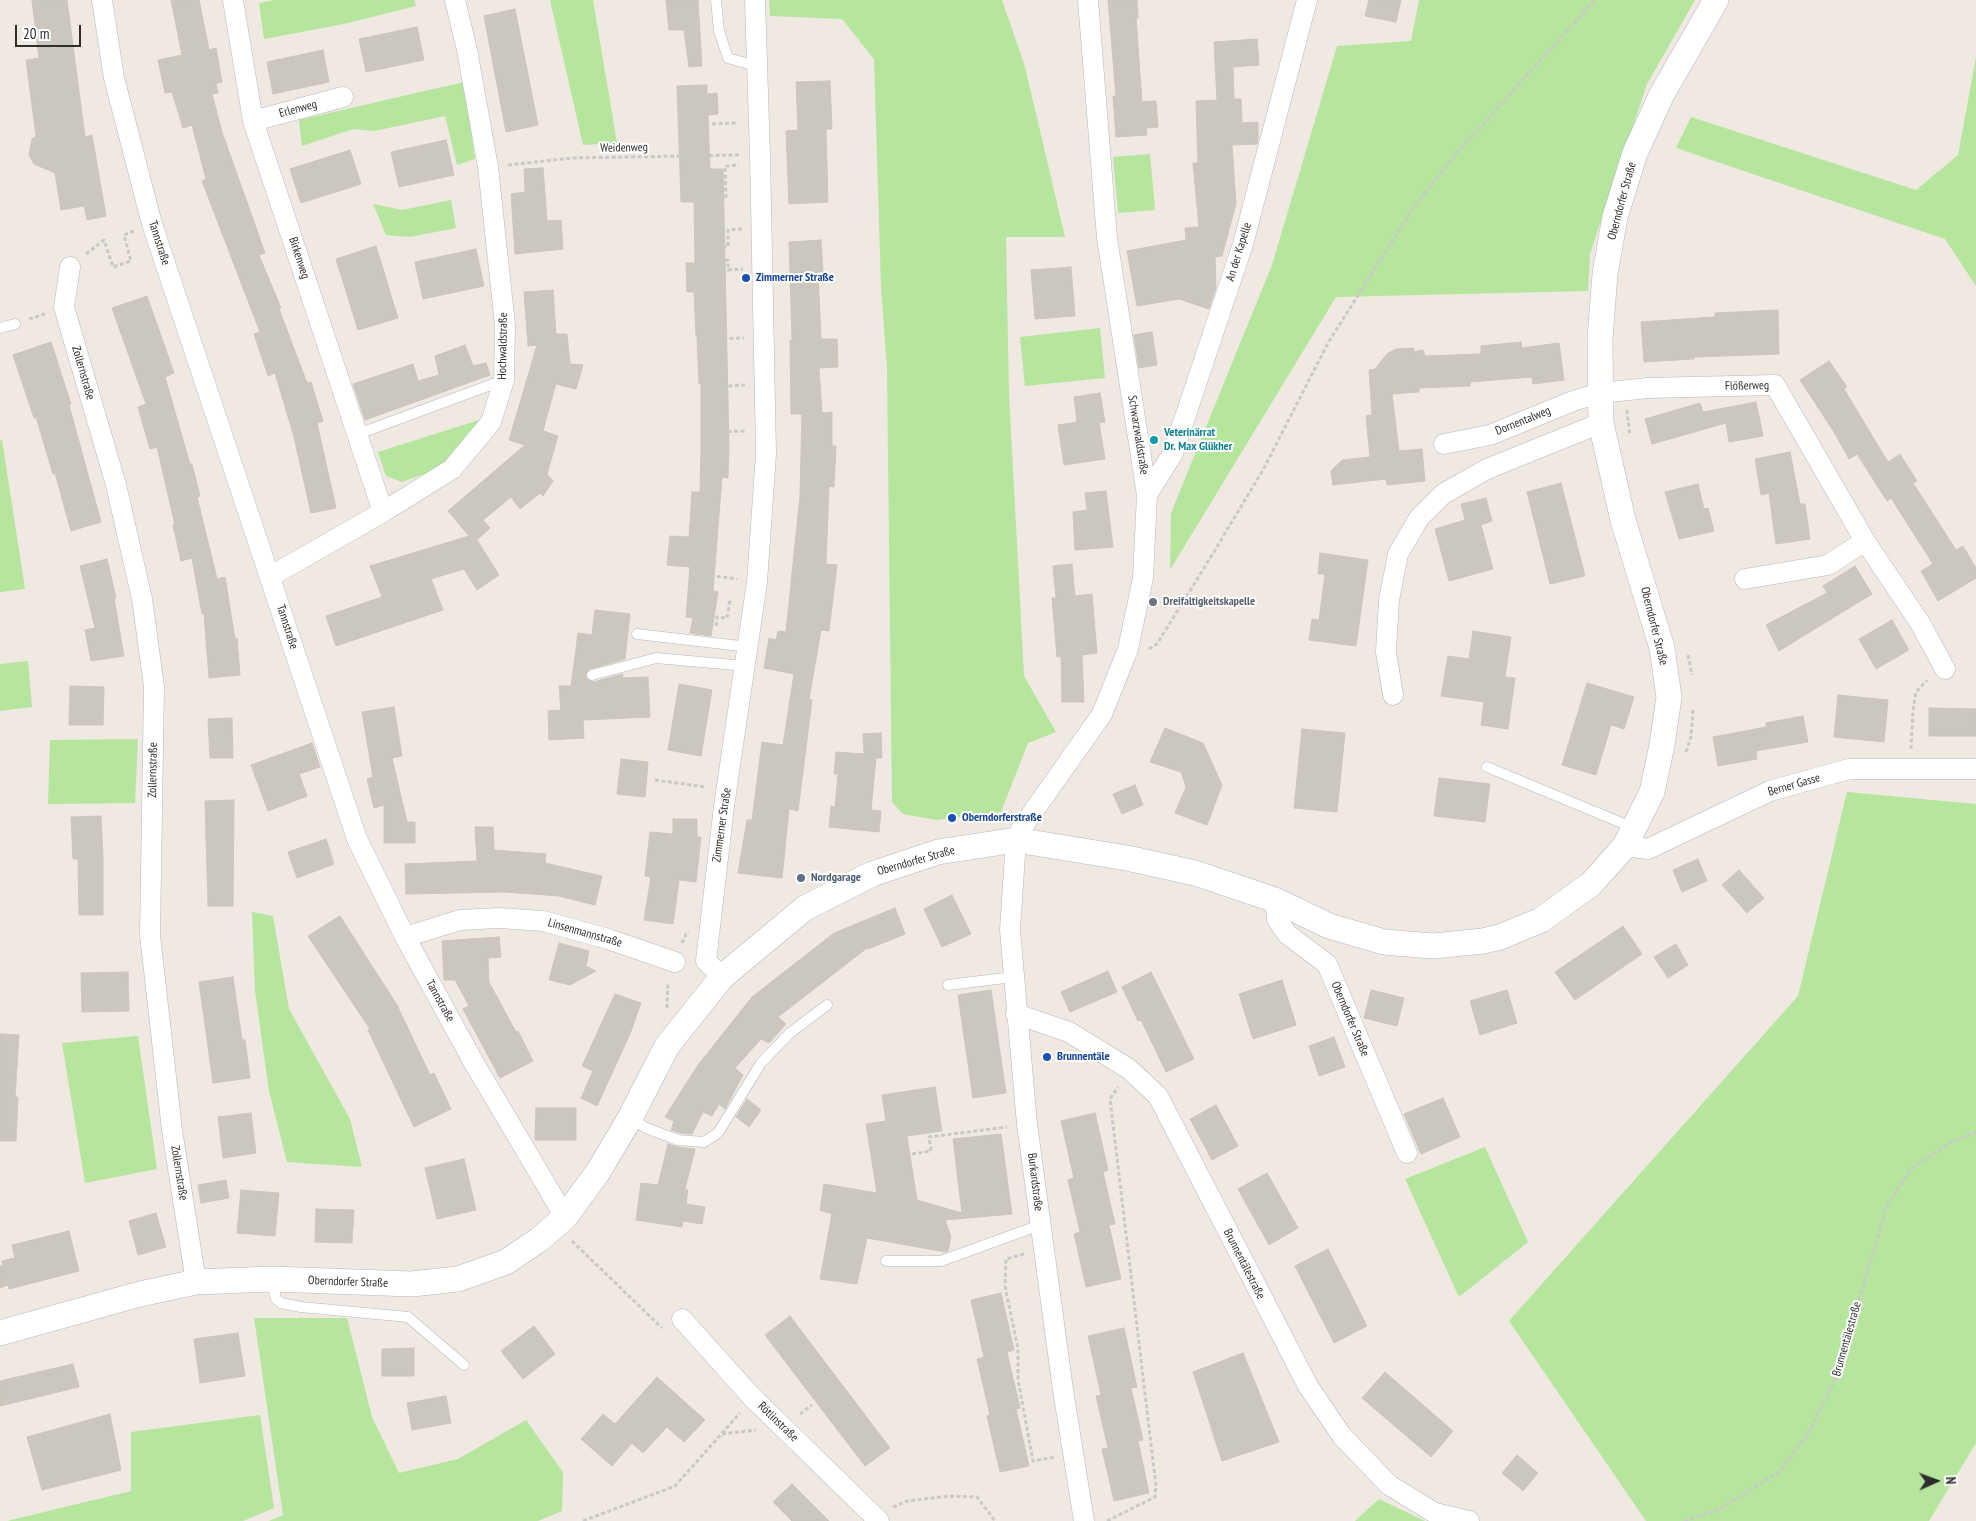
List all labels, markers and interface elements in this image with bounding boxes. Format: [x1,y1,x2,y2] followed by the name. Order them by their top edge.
[18,15,84,47] scale bar
[23,24,49,43] text: 20 m
[278,97,318,121] street label: Erlenweg
[600,140,648,156] street label: Weidenweg
[1605,160,1639,242] street label: Oberndorfer Straße
[145,219,173,267] street label: Tannstraße
[1223,221,1255,283] street label: An der Kapelle
[285,235,313,281] street label: Birkenweg
[756,271,834,285] place label: Zimmerner Straße
[740,272,752,284] marker: Zimmerner Straße
[495,312,511,380] street label: Hochwaldstraße
[68,344,98,402] street label: Zollernstraße
[1725,378,1769,394] street label: Flößerweg
[1125,394,1151,476] street label: Schwarzwaldstraße
[1493,403,1553,439] street label: Dornentalweg
[1164,426,1232,454] place label: Veterinärrat Dr. Max Glükher
[1148,434,1160,446] marker: Veterinärrat Dr. Max Glükher
[1637,585,1671,667] street label: Oberndorfer Straße
[1163,595,1255,609] place label: Dreifaltigkeitskapelle
[1147,596,1159,608] marker: Dreifaltigkeitskapelle
[273,603,301,651] street label: Tannstraße
[145,742,161,798] street label: Zollernstraße
[1766,771,1822,799] street label: Berner Gasse
[710,787,734,863] street label: Zimmerner Straße
[962,811,1042,825] place label: Oberndorferstraße
[946,812,958,824] marker: Oberndorferstraße
[876,843,956,879] street label: Oberndorfer Straße
[811,871,861,885] place label: Nordgarage
[795,872,807,884] marker: Nordgarage
[546,916,624,950] street label: Linsenmannstraße
[423,977,457,1025] street label: Tannstraße
[1328,979,1372,1059] street label: Oberndorfer Straße
[1057,1050,1110,1064] place label: Brunnentäle
[1041,1051,1053,1063] marker: Brunnentäle
[168,1145,190,1201] street label: Zollernstraße
[1024,1152,1046,1212] street label: Burkardstraße
[1220,1226,1268,1302] street label: Brunnentälestraße
[308,1273,388,1291] street label: Oberndorfer Straße
[1829,1300,1865,1378] street label: Brunnentälestraße
[755,1399,801,1445] street label: Rötlinstraße
[1911,1456,1961,1506] north arrow
[1942,1476,1960,1485] text: N

